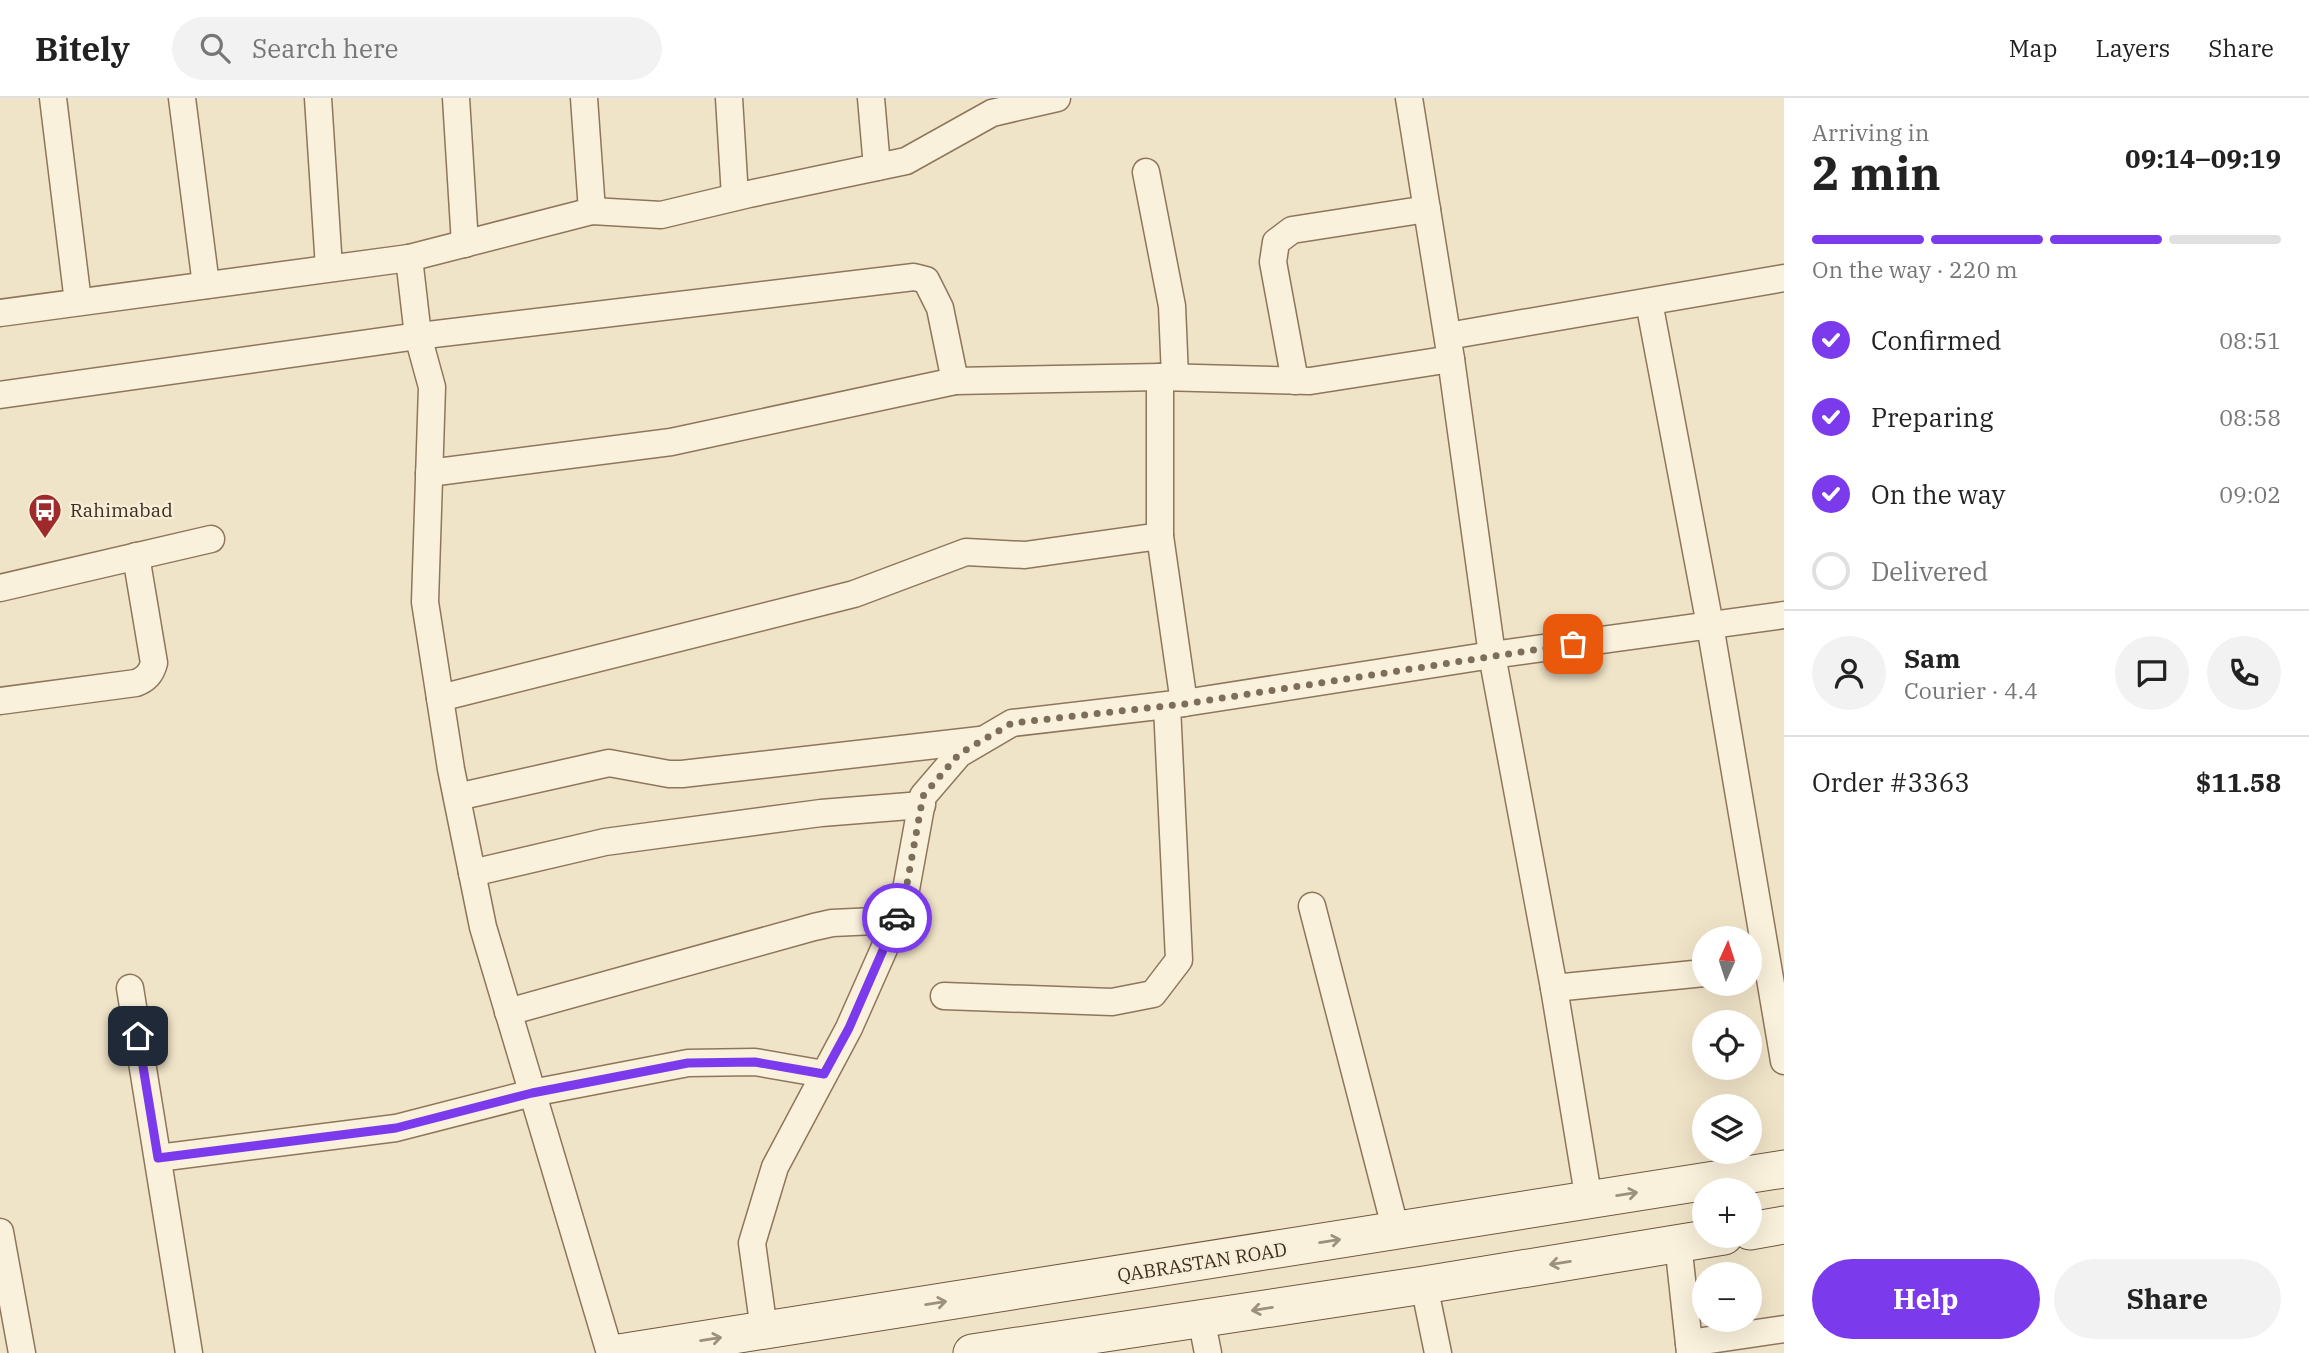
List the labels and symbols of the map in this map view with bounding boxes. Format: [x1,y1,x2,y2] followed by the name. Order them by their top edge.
[26,491,64,540] bus stop icon: Rahimabad
[70,498,173,522] place label: Rahimabad
[1543,614,1603,674] pin
[862,883,932,953] courier
[1692,926,1762,996] north arrow
[108,1006,168,1066] pin
[1615,1188,1638,1201] one-way arrow
[1318,1235,1341,1248] one-way arrow
[1115,1237,1289,1287] street label: QABRASTAN ROAD
[1549,1257,1572,1270] one-way arrow
[924,1297,946,1310] one-way arrow
[1252,1303,1274,1316] one-way arrow
[699,1332,722,1345] one-way arrow

